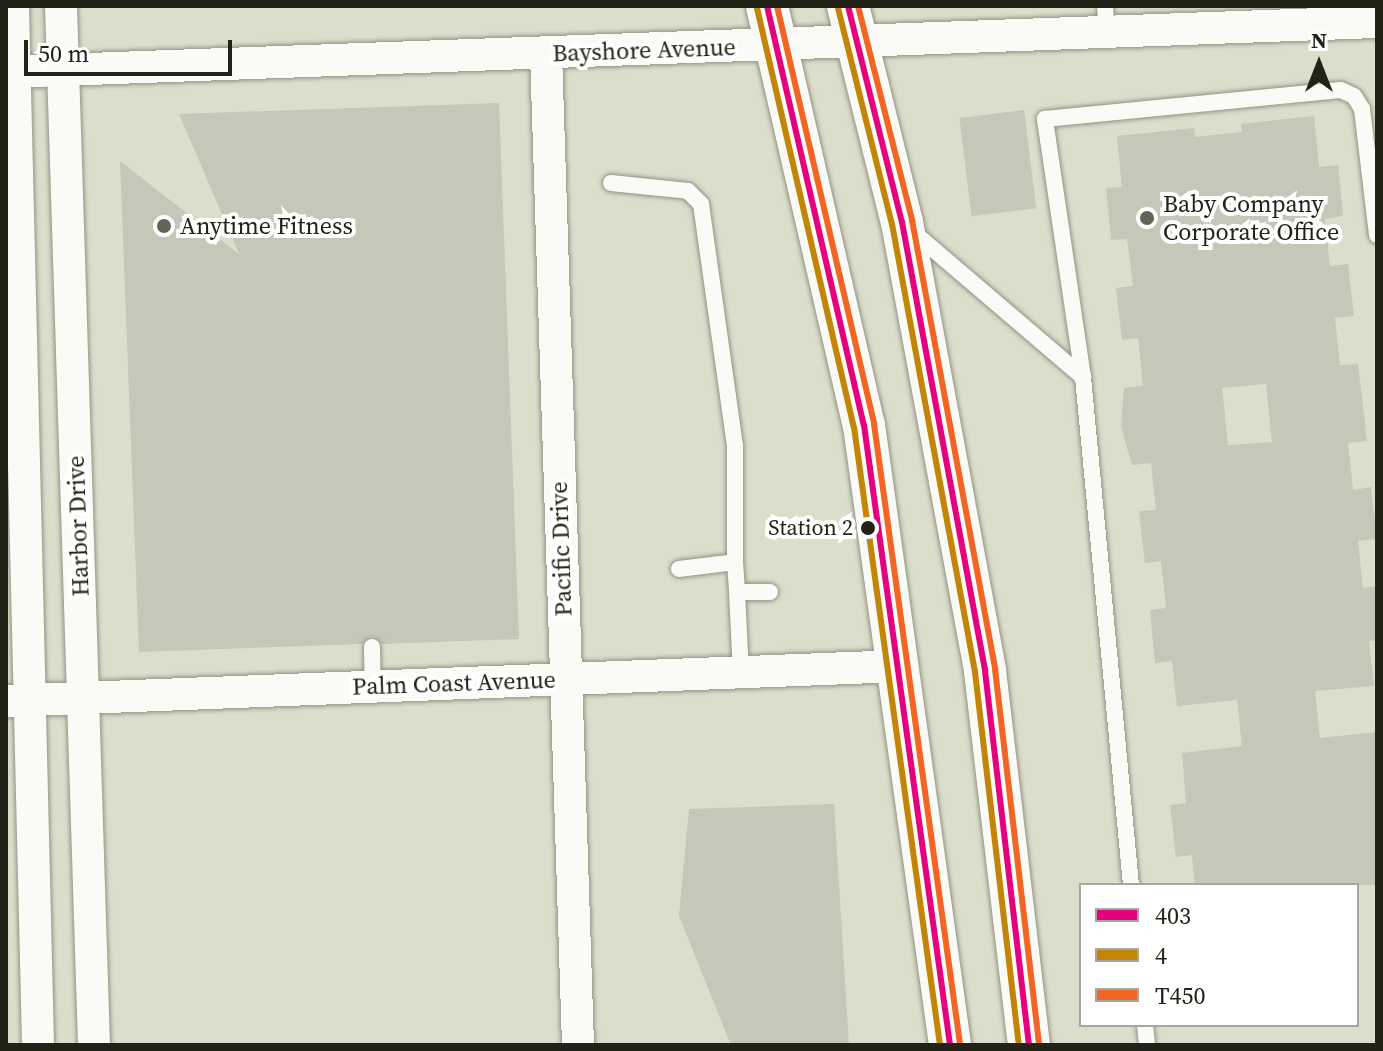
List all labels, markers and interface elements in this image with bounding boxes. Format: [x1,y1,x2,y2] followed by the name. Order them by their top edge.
[28,24,236,74] scale bar
[1279,24,1359,104] north arrow
[1311,25,1327,55] text: N
[552,32,736,68] street label: Bayshore Avenue
[38,37,89,70] text: 50 m
[1163,190,1339,246] place label: Baby Company Corporate Office
[1138,209,1156,227] marker: Baby Company Corporate Office
[180,212,353,240] place label: Anytime Fitness
[155,217,173,235] marker: Anytime Fitness
[61,455,95,597] street label: Harbor Drive
[544,481,578,617] street label: Pacific Drive
[768,515,853,541] place label: Station 2
[860,520,876,536] marker: Station 2
[352,665,556,701] street label: Palm Coast Avenue
[1079,883,1359,1027] legend
[1155,899,1191,932] text: 403
[1155,939,1167,972] text: 4
[1155,979,1206,1012] text: T450

